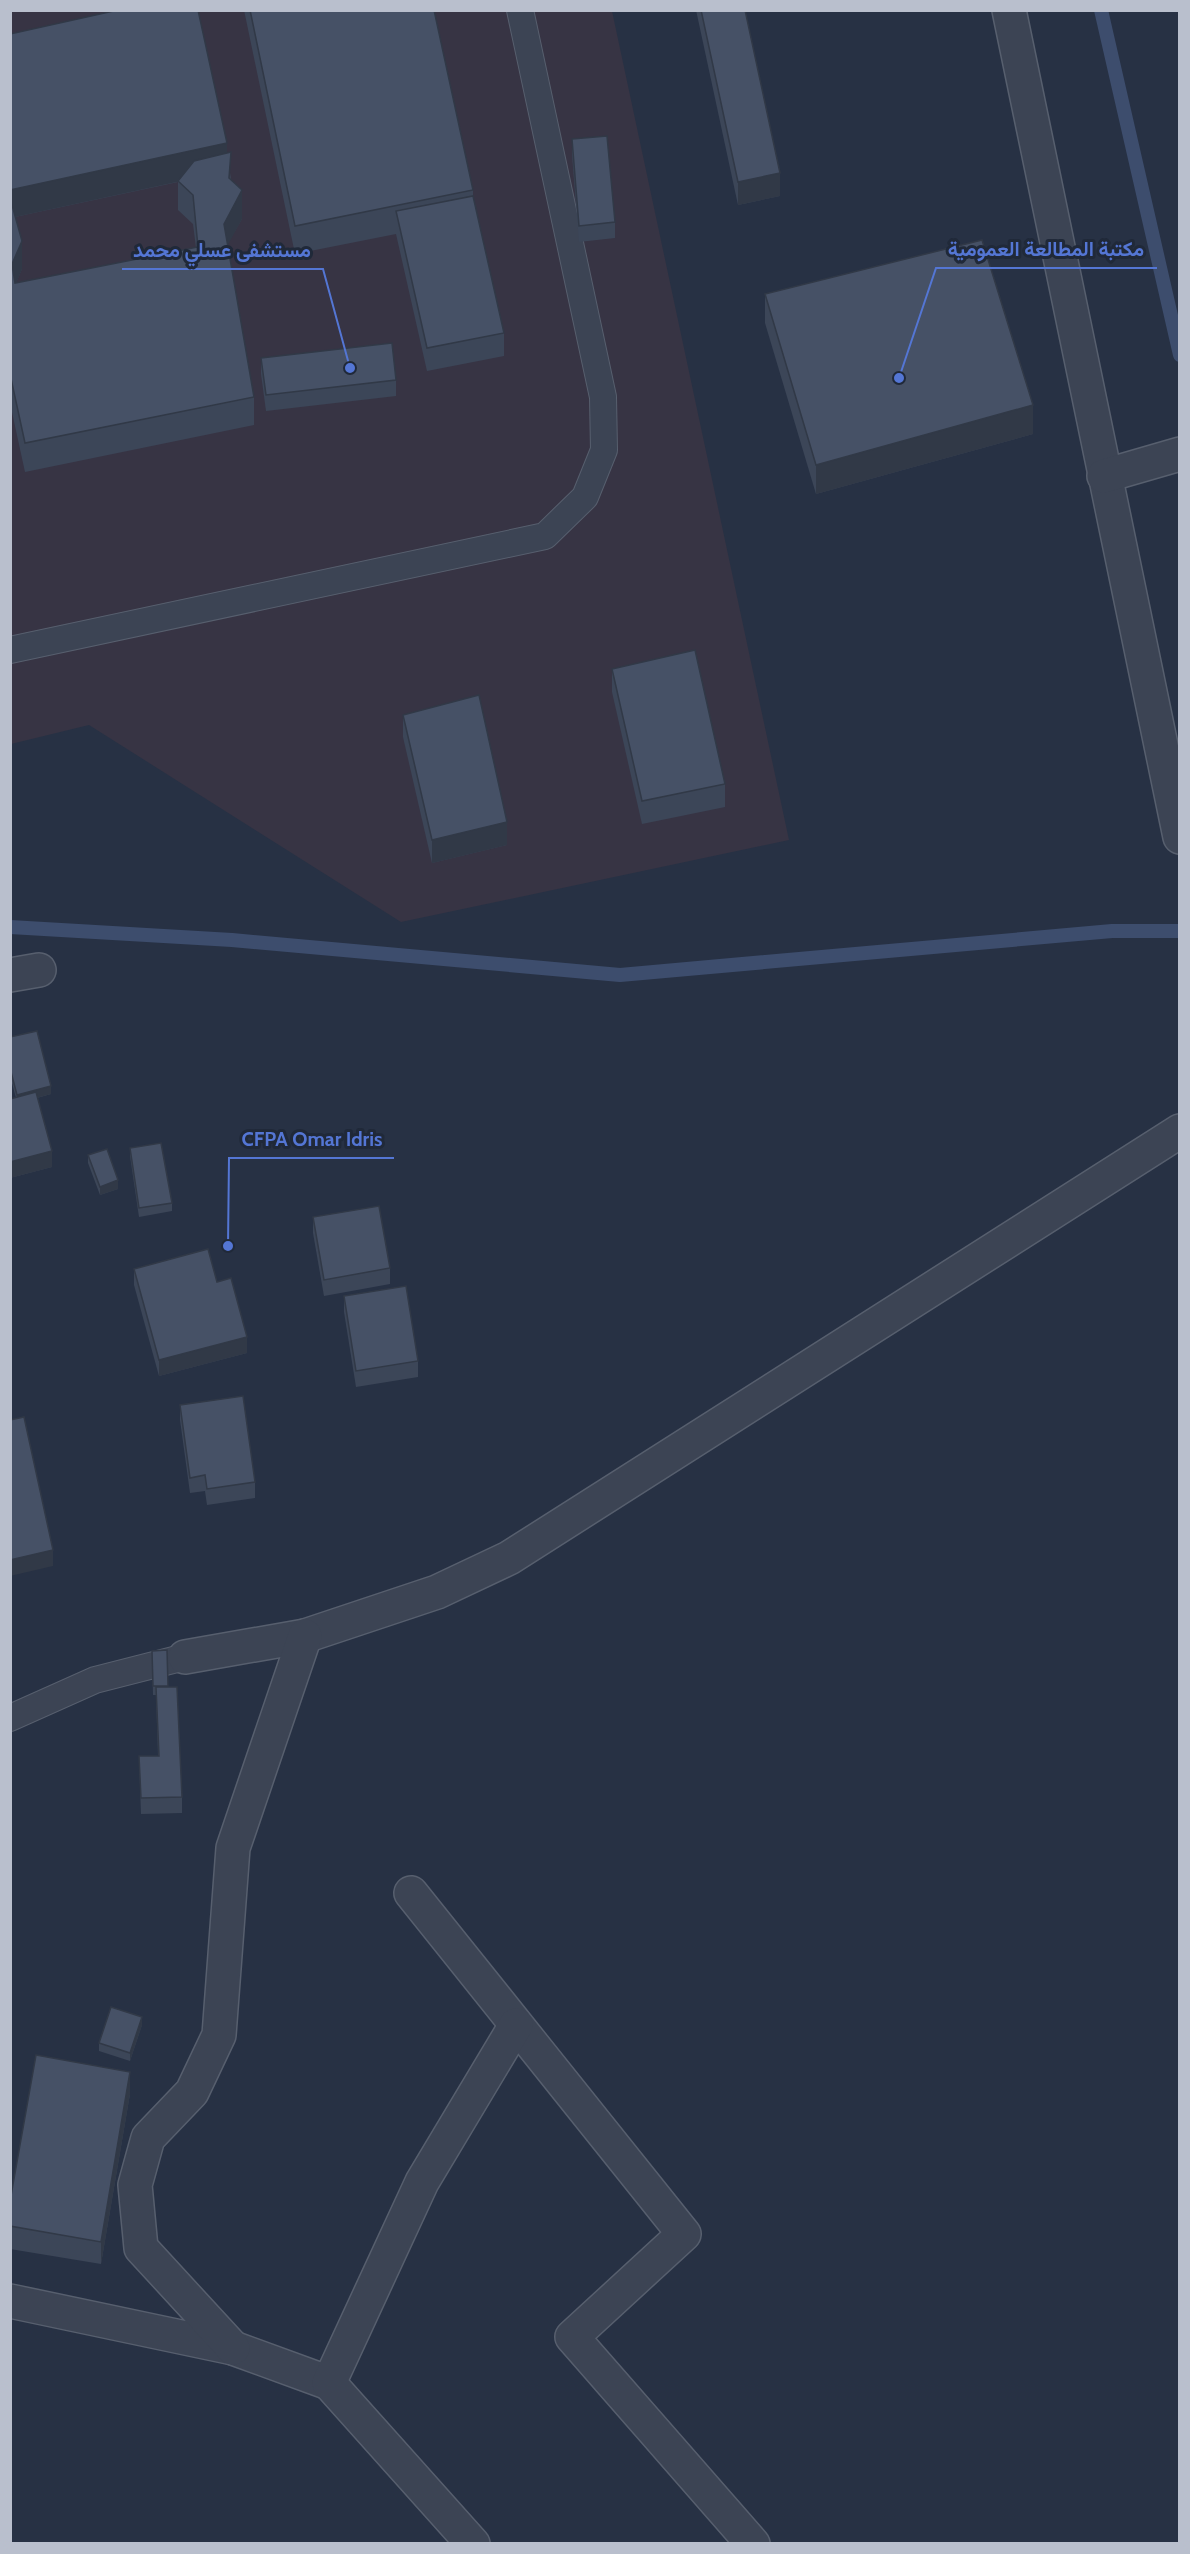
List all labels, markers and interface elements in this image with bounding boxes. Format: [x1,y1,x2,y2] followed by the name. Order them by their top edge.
[936,230,1157,268] callout: مكتبة المطالعة العمومية
[122,231,323,269] callout: مستشفى عسلي محمد
[948,237,1144,262] text: مكتبة المطالعة العمومية
[133,238,311,267] text: مستشفى عسلي محمد
[229,1120,394,1158] callout: CFPA Omar Idris
[242,1127,382,1151] text: CFPA Omar Idris

